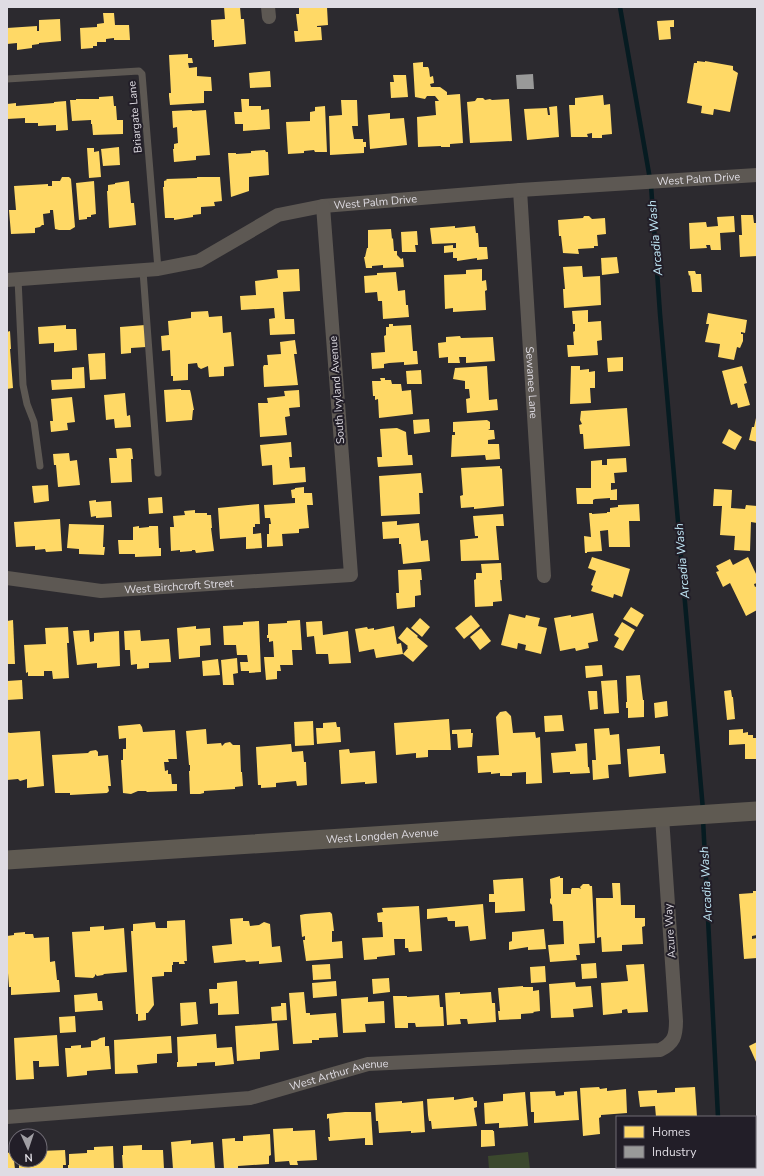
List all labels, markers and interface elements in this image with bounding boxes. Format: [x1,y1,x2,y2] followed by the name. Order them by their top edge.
[124,80,146,154] street label: Briargate Lane
[656,169,741,189] street label: West Palm Drive
[333,191,418,213] street label: West Palm Drive
[644,199,666,277] water label: Arcadia Wash
[326,335,348,445] street label: South Ivyland Avenue
[522,346,542,419] street label: Sewanee Lane
[671,522,693,600] water label: Arcadia Wash
[124,575,234,597] street label: West Birchcroft Street
[325,824,439,847] street label: West Longden Avenue
[696,846,716,923] water label: Arcadia Wash
[661,903,679,959] street label: Azure Way
[288,1056,389,1094] street label: West Arthur Avenue
[616,1116,756,1168] legend
[652,1124,690,1140] text: Homes
[8,1128,48,1168] north arrow
[652,1144,697,1160] text: Industry
[24,1150,33,1165] text: N

